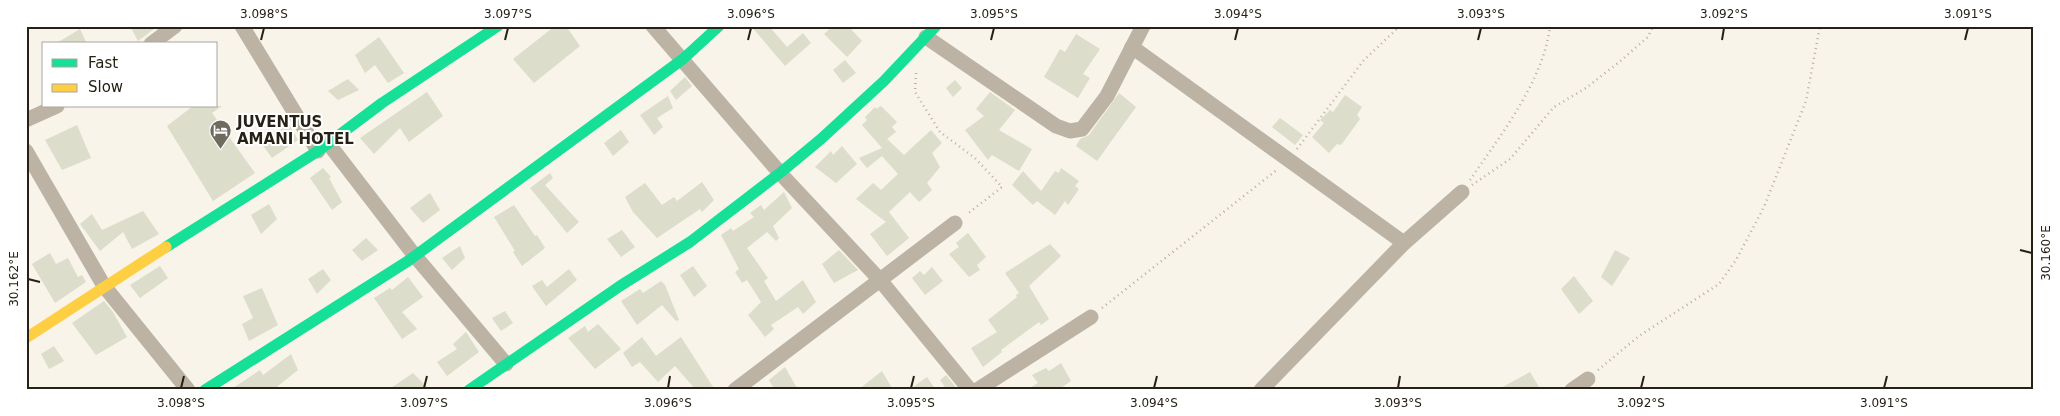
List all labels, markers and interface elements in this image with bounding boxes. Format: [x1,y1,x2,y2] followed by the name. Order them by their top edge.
[240,7,288,21] text: 3.098°S
[484,7,532,21] text: 3.097°S
[727,7,775,21] text: 3.096°S
[970,7,1018,21] text: 3.095°S
[1214,7,1262,21] text: 3.094°S
[1457,7,1505,21] text: 3.093°S
[1700,7,1748,21] text: 3.092°S
[1944,7,1992,21] text: 3.091°S
[42,42,218,108] legend
[88,54,118,72] text: Fast
[88,78,123,96] text: Slow
[236,113,354,148] place label: JUVENTUS AMANI HOTEL
[209,119,233,150] hotel icon: JUVENTUS AMANI HOTEL
[2039,225,2053,281] text: 30.160°E
[7,251,21,307] text: 30.162°E
[157,396,205,410] text: 3.098°S
[400,396,448,410] text: 3.097°S
[644,396,692,410] text: 3.096°S
[887,396,935,410] text: 3.095°S
[1130,396,1178,410] text: 3.094°S
[1374,396,1422,410] text: 3.093°S
[1617,396,1665,410] text: 3.092°S
[1860,396,1908,410] text: 3.091°S

